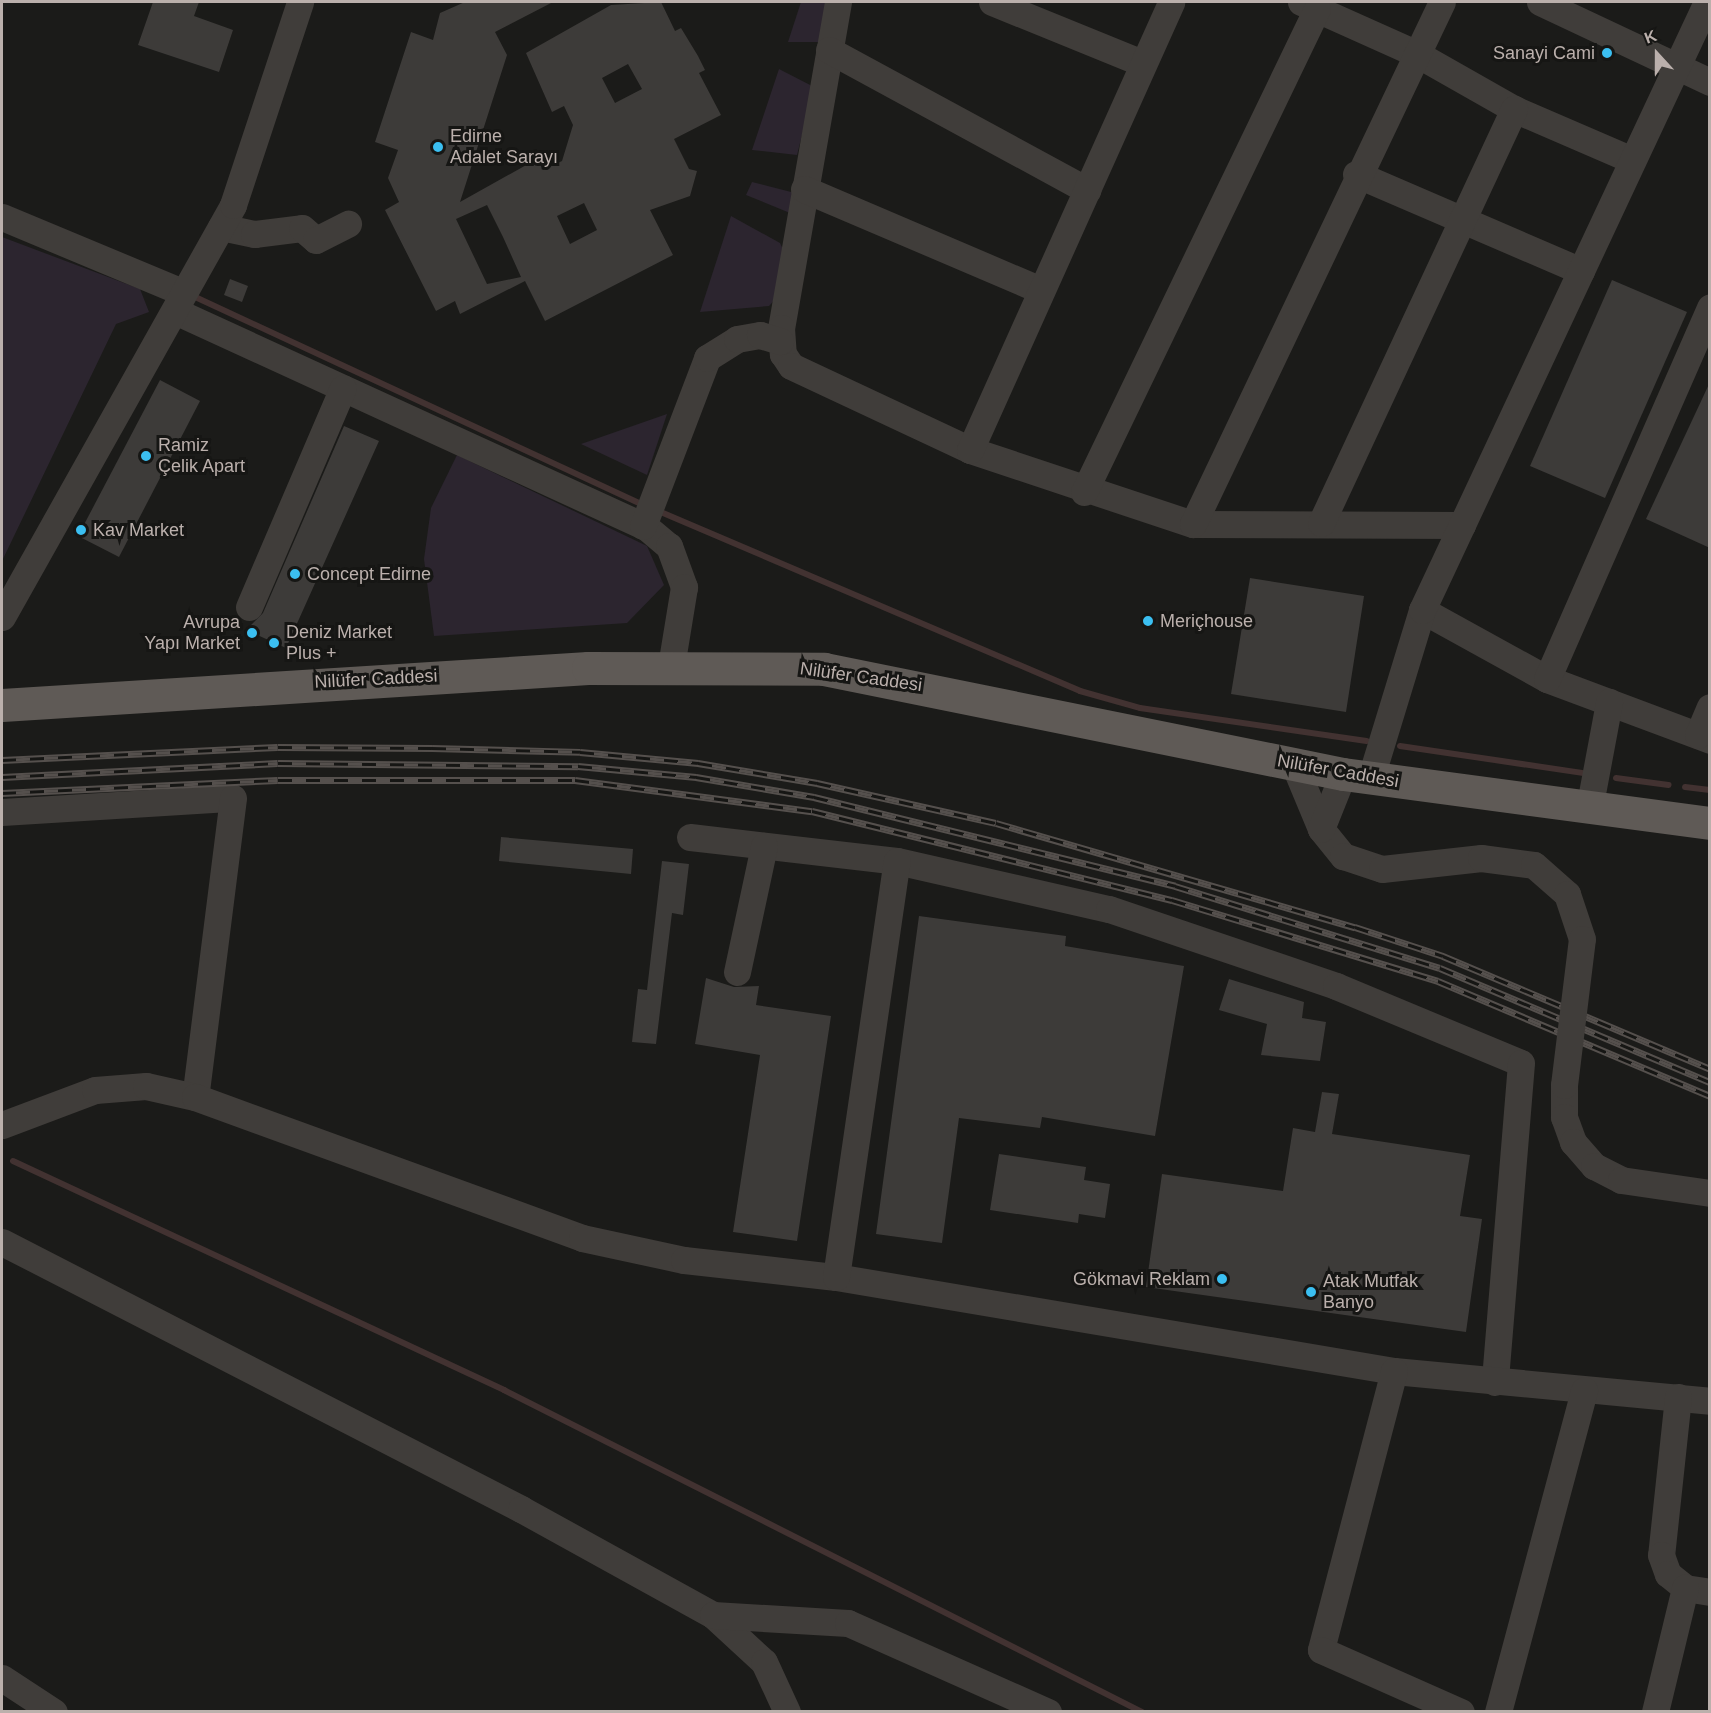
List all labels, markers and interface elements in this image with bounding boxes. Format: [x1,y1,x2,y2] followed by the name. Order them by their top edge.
[1627,24,1687,84] north arrow
[1642,27,1659,47] text: K
[1493,42,1595,64] place label: Sanayi Cami
[1600,46,1614,60] marker: Sanayi Cami
[450,126,558,168] place label: Edirne Adalet Sarayı
[431,140,445,154] marker: Edirne Adalet Sarayı
[158,435,246,478] place label: Ramiz Çelik Apart
[139,449,153,463] marker: Ramiz Çelik Apart
[93,519,184,541] place label: Kav Market
[74,523,88,537] marker: Kav Market
[307,563,431,585] place label: Concept Edirne
[288,567,302,581] marker: Concept Edirne
[1160,610,1253,632] place label: Meriçhouse
[144,612,240,654] place label: Avrupa Yapı Market
[1141,614,1155,628] marker: Meriçhouse
[286,622,392,664] place label: Deniz Market Plus +
[245,626,259,640] marker: Avrupa Yapı Market
[267,636,281,650] marker: Deniz Market Plus +
[799,658,923,696] street label: Nilüfer Caddesi
[314,665,438,693] street label: Nilüfer Caddesi
[1276,750,1400,792] street label: Nilüfer Caddesi
[1073,1268,1210,1290] place label: Gökmavi Reklam
[1323,1271,1418,1314] place label: Atak Mutfak Banyo
[1215,1272,1229,1286] marker: Gökmavi Reklam
[1304,1285,1318,1299] marker: Atak Mutfak Banyo

